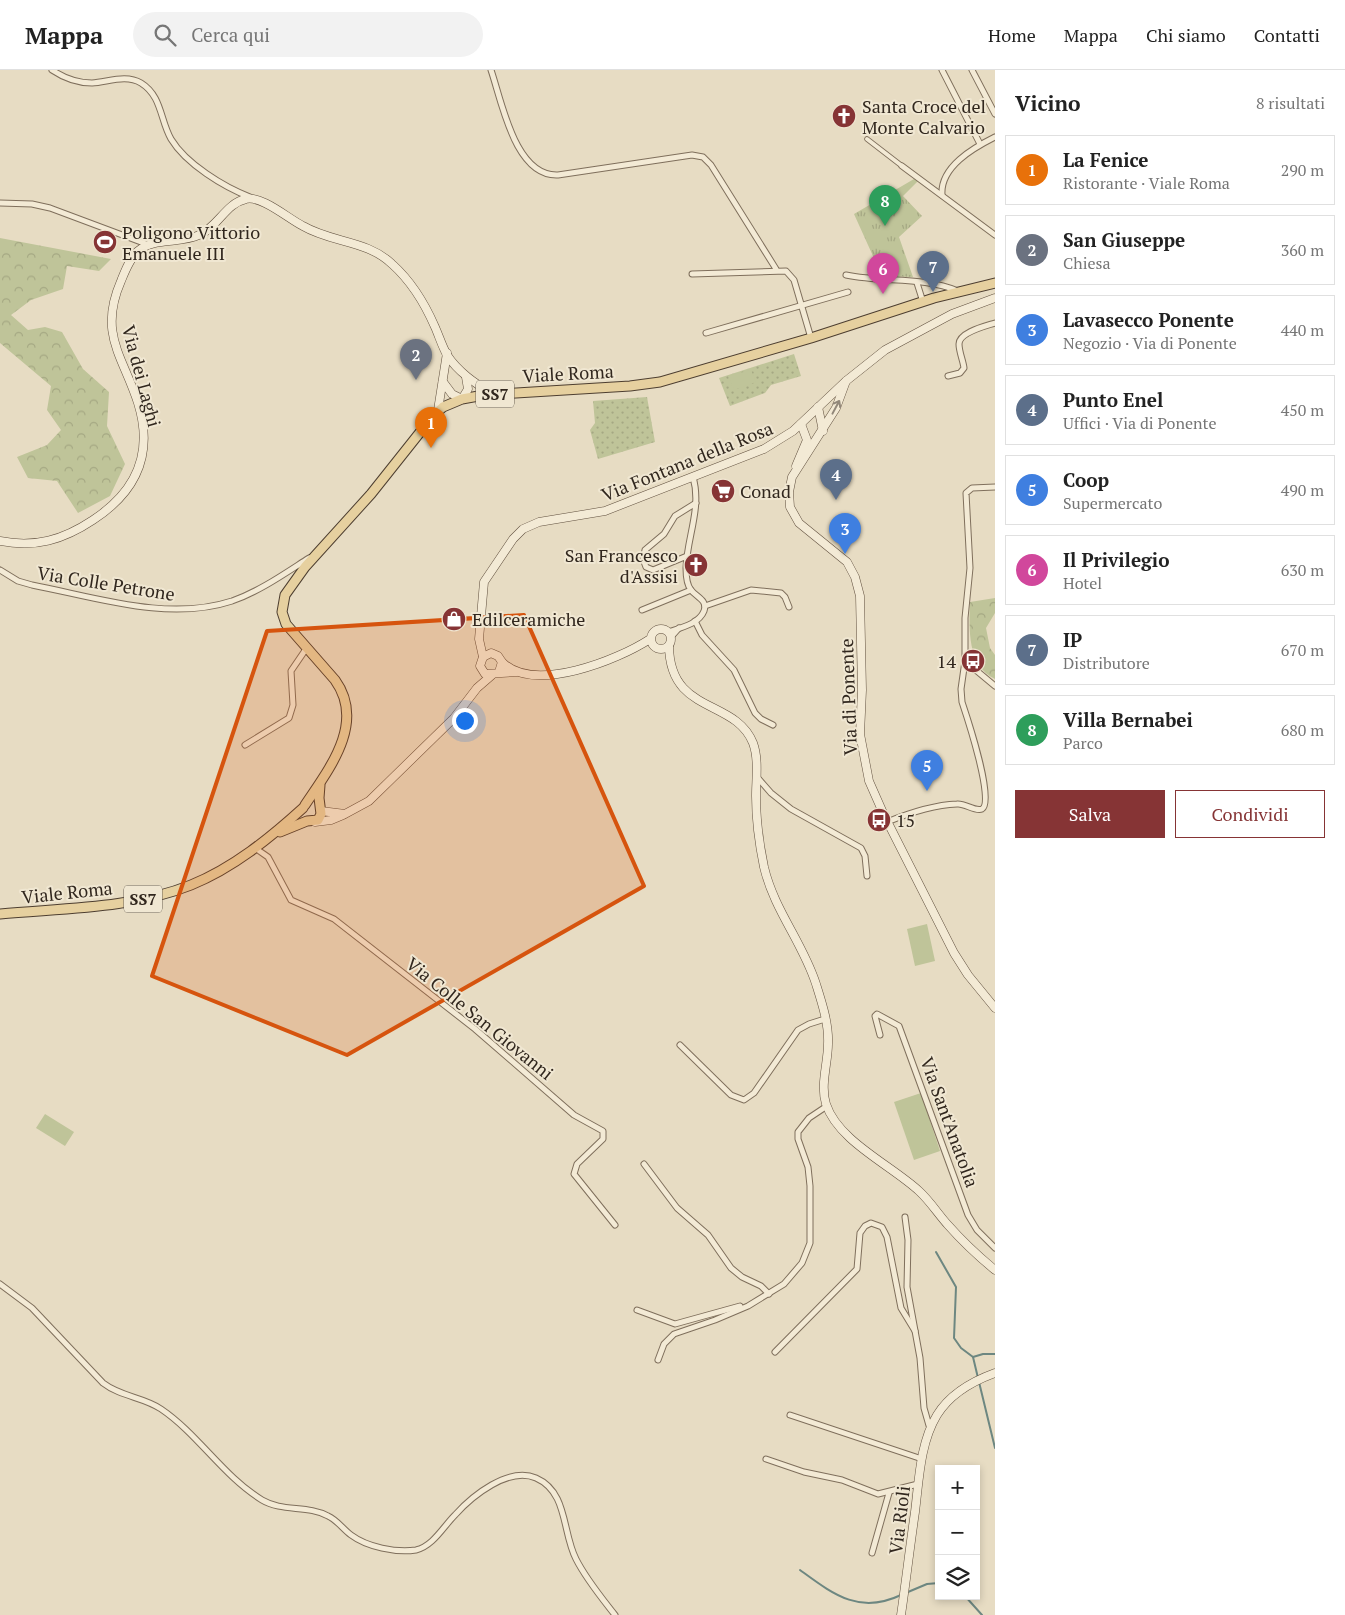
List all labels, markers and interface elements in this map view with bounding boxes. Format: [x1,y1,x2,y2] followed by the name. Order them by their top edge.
[133,12,483,57] search box
[25,19,103,51] text: Mappa
[151,21,179,49] icon: search
[191,22,270,47] text: Cerca qui
[988,23,1036,47] text: Home
[1064,23,1118,47] text: Mappa
[1146,23,1226,47] text: Chi siamo
[1254,23,1320,47] text: Contatti
[1015,89,1081,117] text: Vicino
[1256,92,1325,114] text: 8 risultati
[862,94,986,139] place label: Santa Croce del Monte Calvario
[831,103,857,129] church icon: Santa Croce del Monte Calvario
[1063,147,1149,172] text: La Fenice
[1027,159,1037,181] text: 1
[1281,159,1324,181] text: 290 m
[1063,172,1230,194] text: Ristorante · Viale Roma
[869,185,901,226] pin: 8
[122,220,260,265] place label: Poligono Vittorio Emanuele III
[1063,227,1185,252] text: San Giuseppe
[92,229,118,255] sports icon: Poligono Vittorio Emanuele III
[1027,239,1037,261] text: 2
[1281,239,1324,261] text: 360 m
[917,251,949,292] pin: 7
[1063,252,1111,274] text: Chiesa
[867,253,899,294] pin: 6
[1063,307,1234,332] text: Lavasecco Ponente
[1027,319,1037,341] text: 3
[1281,319,1324,341] text: 440 m
[117,322,167,430] street label: Via dei Laghi
[1063,332,1237,354] text: Negozio · Via di Ponente
[400,339,432,380] pin: 2
[522,359,614,387] street label: Viale Roma
[476,380,514,408] road number: SS7
[1063,387,1163,412] text: Punto Enel
[831,399,841,414] one-way arrow
[1027,399,1037,421] text: 4
[1281,399,1324,421] text: 450 m
[415,407,447,448] pin: 1
[1063,412,1217,434] text: Uffici · Via di Ponente
[598,416,776,506] street label: Via Fontana della Rosa
[820,459,852,500] pin: 4
[1063,467,1109,492] text: Coop
[710,478,736,504] supermarket icon: Conad
[740,479,791,503] place label: Conad
[1027,479,1037,501] text: 5
[1281,479,1324,501] text: 490 m
[1063,492,1162,514] text: Supermercato
[829,513,861,554] pin: 3
[565,543,678,588] place label: San Francesco d'Assisi
[1063,547,1169,572] text: Il Privilegio
[683,552,709,578] church icon: San Francesco d'Assisi
[1027,559,1037,581] text: 6
[1281,559,1324,581] text: 630 m
[35,560,177,606] street label: Via Colle Petrone
[1063,572,1102,594] text: Hotel
[441,606,467,632] shop icon: Edilceramiche
[472,607,585,631] place label: Edilceramiche
[1063,627,1082,652] text: IP
[834,638,862,756] street label: Via di Ponente
[1027,639,1037,661] text: 7
[1281,639,1324,661] text: 670 m
[960,648,986,674] bus stop icon: 14
[937,649,956,673] place label: 14
[1063,652,1150,674] text: Distributore
[1063,707,1193,732] text: Villa Bernabei
[452,708,478,734] your location
[1027,719,1037,741] text: 8
[1281,719,1324,741] text: 680 m
[1063,732,1103,754] text: Parco
[911,750,943,791] pin: 5
[1015,790,1165,838] button: Salva
[1175,790,1325,838] button: Condividi
[866,807,892,833] bus stop icon: 15
[896,808,915,832] place label: 15
[20,875,114,909] street label: Viale Roma
[124,886,162,912] road number: SS7
[401,951,559,1085] street label: Via Colle San Giovanni
[915,1053,985,1191] street label: Via Sant'Anatolia
[935,1465,980,1600] map controls
[935,1465,980,1510] button: +
[883,1484,915,1556] street label: Via Rioli
[935,1510,980,1555] button: −
[935,1555,980,1600] button: layers

